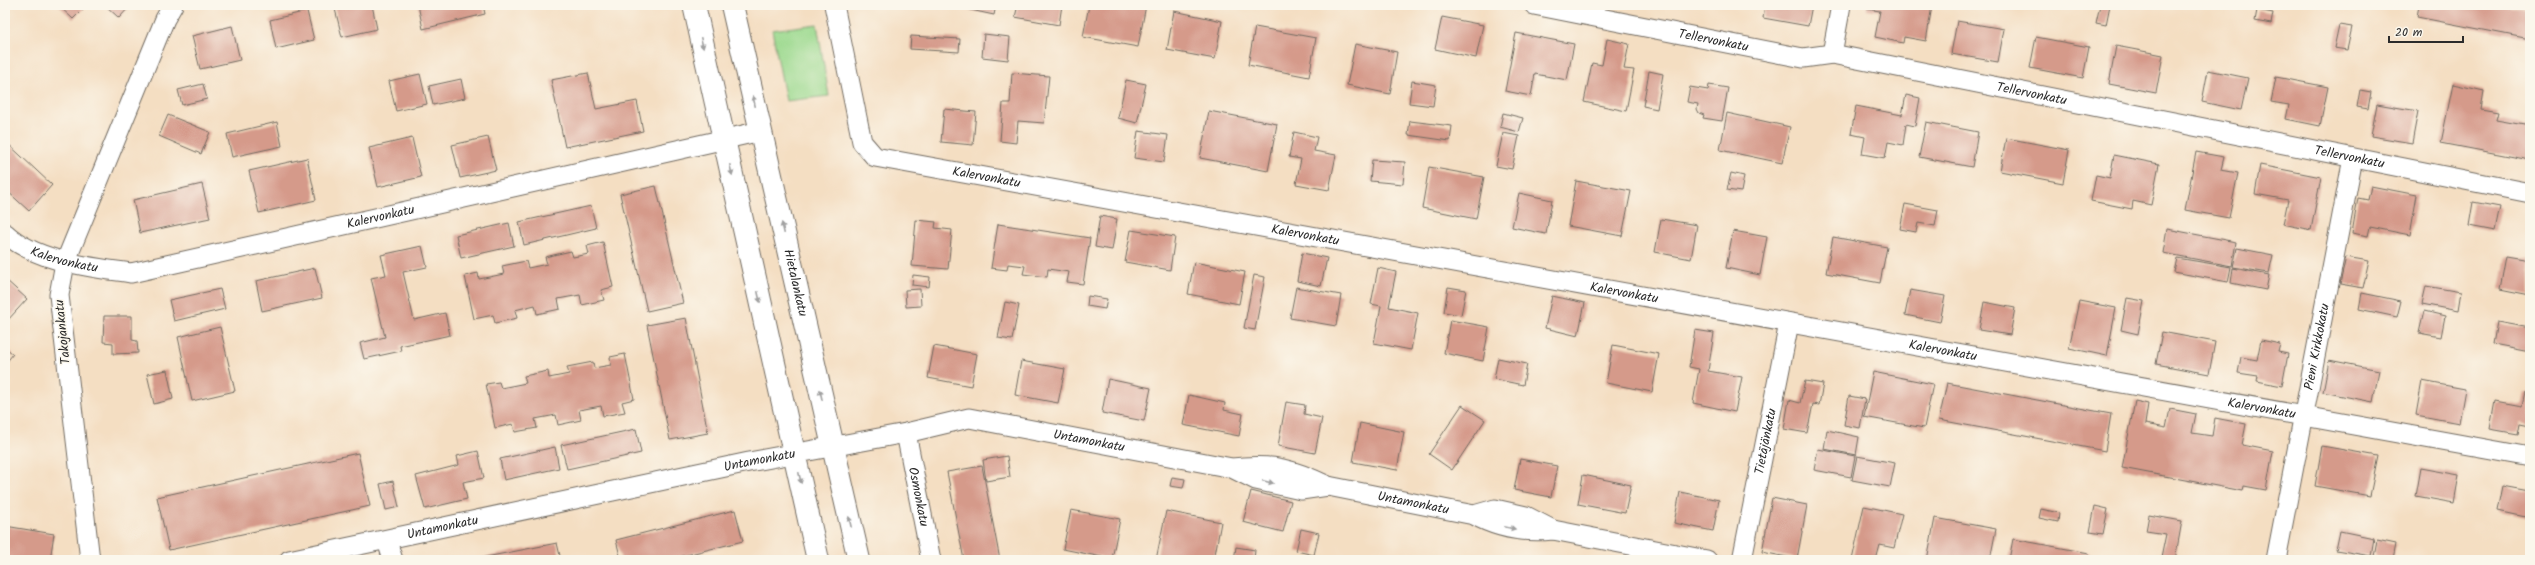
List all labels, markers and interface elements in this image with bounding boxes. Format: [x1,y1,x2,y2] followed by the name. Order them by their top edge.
[2389,18,2463,44] scale bar
[1677,23,1751,58] street label: Tellervonkatu
[2395,23,2423,42] text: 20 m
[700,37,706,49] one-way arrow
[1995,77,2069,111] street label: Tellervonkatu
[750,95,756,107] one-way arrow
[2312,140,2387,174] street label: Tellervonkatu
[951,161,1023,194] street label: Kalervonkatu
[728,164,734,176] one-way arrow
[345,199,417,235] street label: Kalervonkatu
[1269,219,1342,252] street label: Kalervonkatu
[779,221,785,234] one-way arrow
[27,241,100,279] street label: Kalervonkatu
[778,247,814,319] street label: Hietalankatu
[1588,276,1661,309] street label: Kalervonkatu
[757,291,763,303] one-way arrow
[49,298,77,365] street label: Takojankatu
[2298,301,2336,392] street label: Pieni Kirkkokatu
[1907,334,1979,367] street label: Kalervonkatu
[818,389,824,401] one-way arrow
[2226,392,2298,425] street label: Kalervonkatu
[1749,406,1782,476] street label: Tietäjänkatu
[1052,424,1127,458] street label: Untamonkatu
[722,443,798,478] street label: Untamonkatu
[902,465,935,529] street label: Osmonkatu
[797,472,803,484] one-way arrow
[1262,480,1274,486] one-way arrow
[1376,486,1452,520] street label: Untamonkatu
[405,509,481,545] street label: Untamonkatu
[846,516,852,528] one-way arrow
[1504,526,1516,532] one-way arrow

